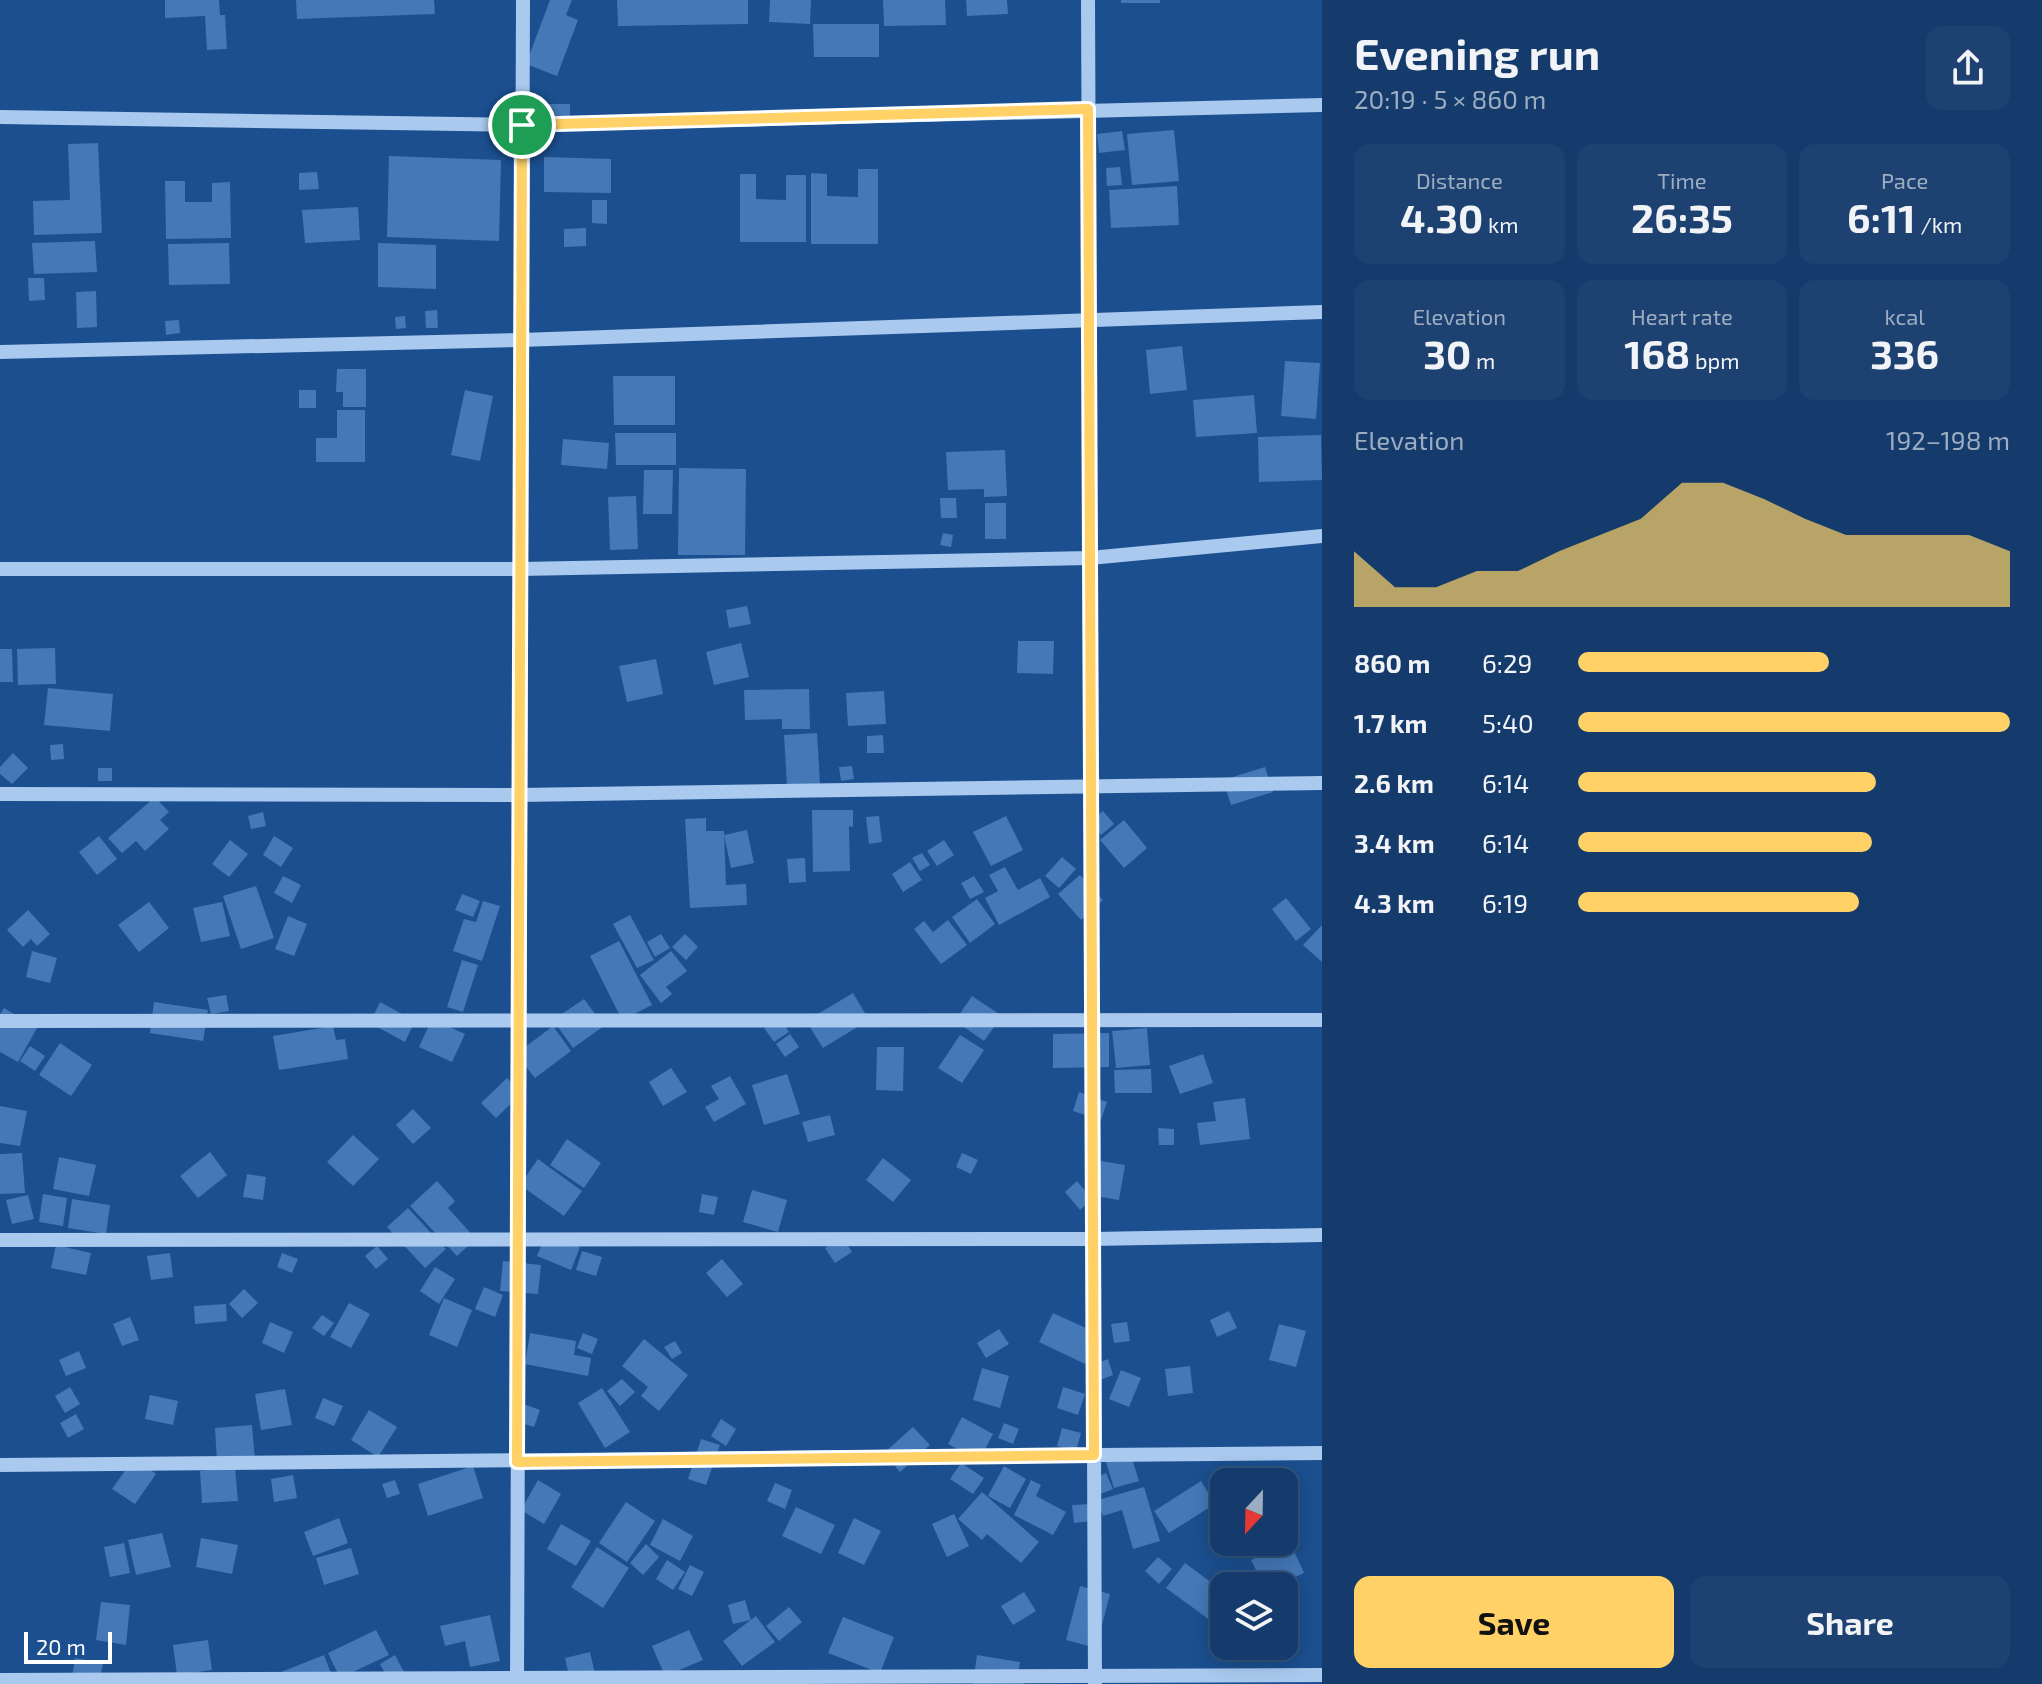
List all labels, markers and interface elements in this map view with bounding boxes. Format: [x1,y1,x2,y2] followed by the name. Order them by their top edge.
[1354,26,1600,79] text: Evening run
[1926,26,2010,110] button: share
[1354,83,1546,114] text: 20:19 · 5 × 860 m
[488,91,556,159] pin
[500,103,544,147] icon: arrive
[1416,167,1503,193] text: Distance
[1657,167,1707,193] text: Time
[1881,167,1928,193] text: Pace
[1400,193,1483,241] text: 4.30
[1631,193,1733,241] text: 26:35
[1847,193,1916,241] text: 6:11
[1483,211,1519,237] text: km
[1916,211,1962,237] text: /km
[1413,303,1506,329] text: Elevation
[1631,303,1733,329] text: Heart rate
[1885,303,1925,329] text: kcal
[1423,329,1471,377] text: 30
[1624,329,1690,377] text: 168
[1870,329,1939,377] text: 336
[1471,347,1495,373] text: m
[1690,347,1740,373] text: bpm
[1354,424,1464,455] text: Elevation
[1886,424,2010,455] text: 192–198 m
[1354,647,1430,678] text: 860 m
[1482,647,1533,678] text: 6:29
[1354,707,1428,738] text: 1.7 km
[1482,707,1534,738] text: 5:40
[1354,767,1434,798] text: 2.6 km
[1482,767,1529,798] text: 6:14
[1354,827,1435,858] text: 3.4 km
[1482,827,1529,858] text: 6:14
[1354,887,1435,918] text: 4.3 km
[1482,887,1528,918] text: 6:19
[1210,1468,1298,1556] north arrow
[1210,1468,1298,1660] map controls
[1210,1572,1298,1660] button: layers
[1354,1576,1674,1668] button: Save
[1690,1576,2010,1668] button: Share
[24,1628,112,1664] scale bar
[36,1633,86,1659] text: 20 m

